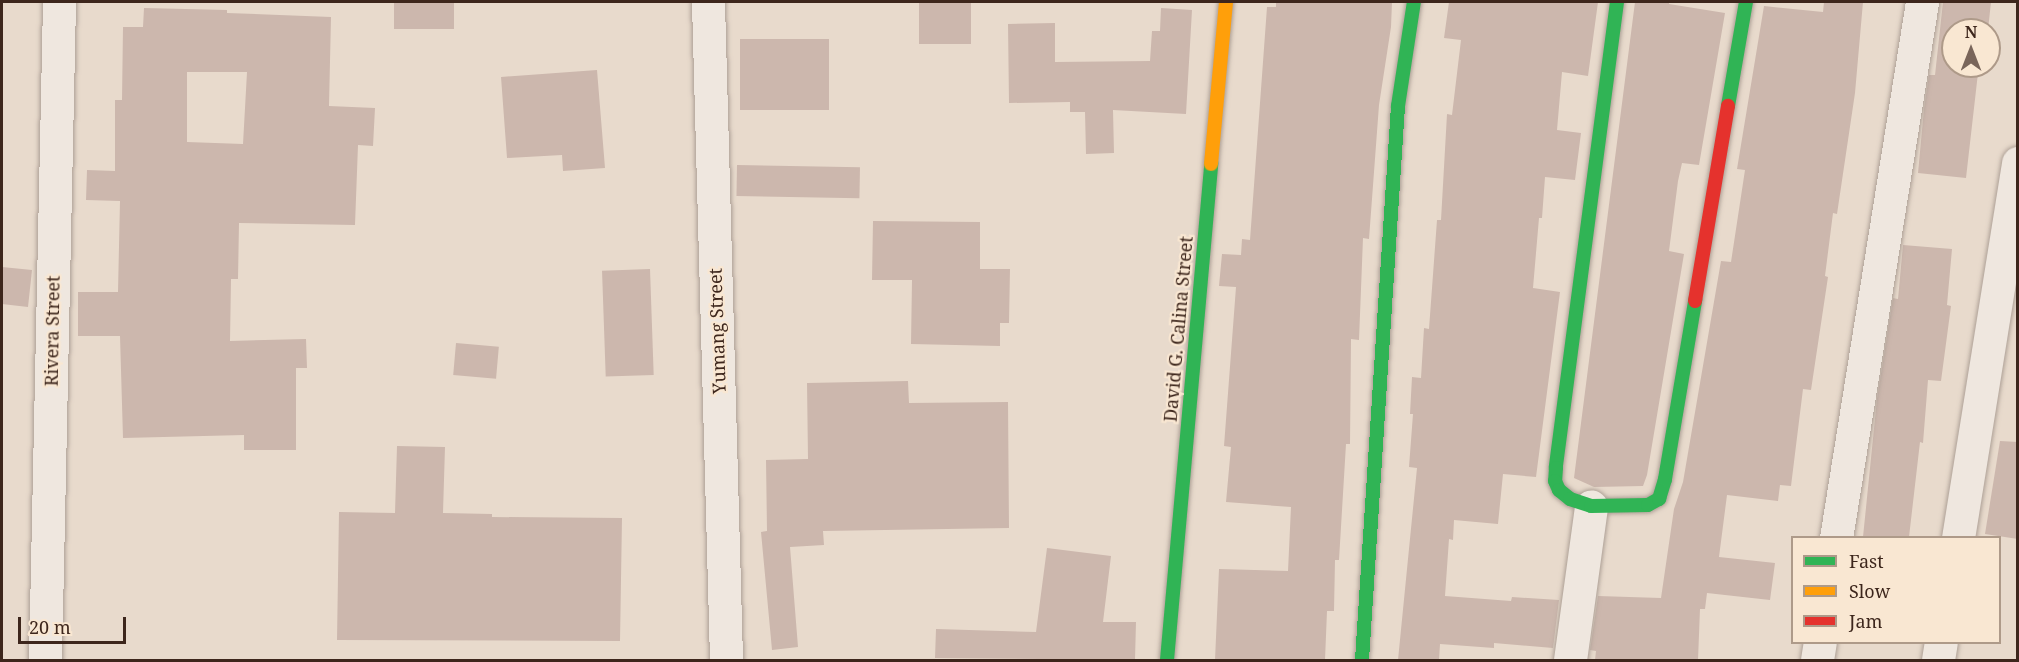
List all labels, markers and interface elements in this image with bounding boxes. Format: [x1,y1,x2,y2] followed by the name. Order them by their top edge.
[1941,18,2001,78] north arrow
[1965,21,1977,43] text: N
[1159,235,1197,423] street label: David G. Calina Street
[704,268,730,394] street label: Yumang Street
[40,275,64,387] street label: Rivera Street
[1791,536,2001,644] legend
[1849,549,1884,573] text: Fast
[1849,579,1890,603] text: Slow
[21,605,129,643] scale bar
[1849,609,1883,633] text: Jam
[29,615,71,639] text: 20 m

